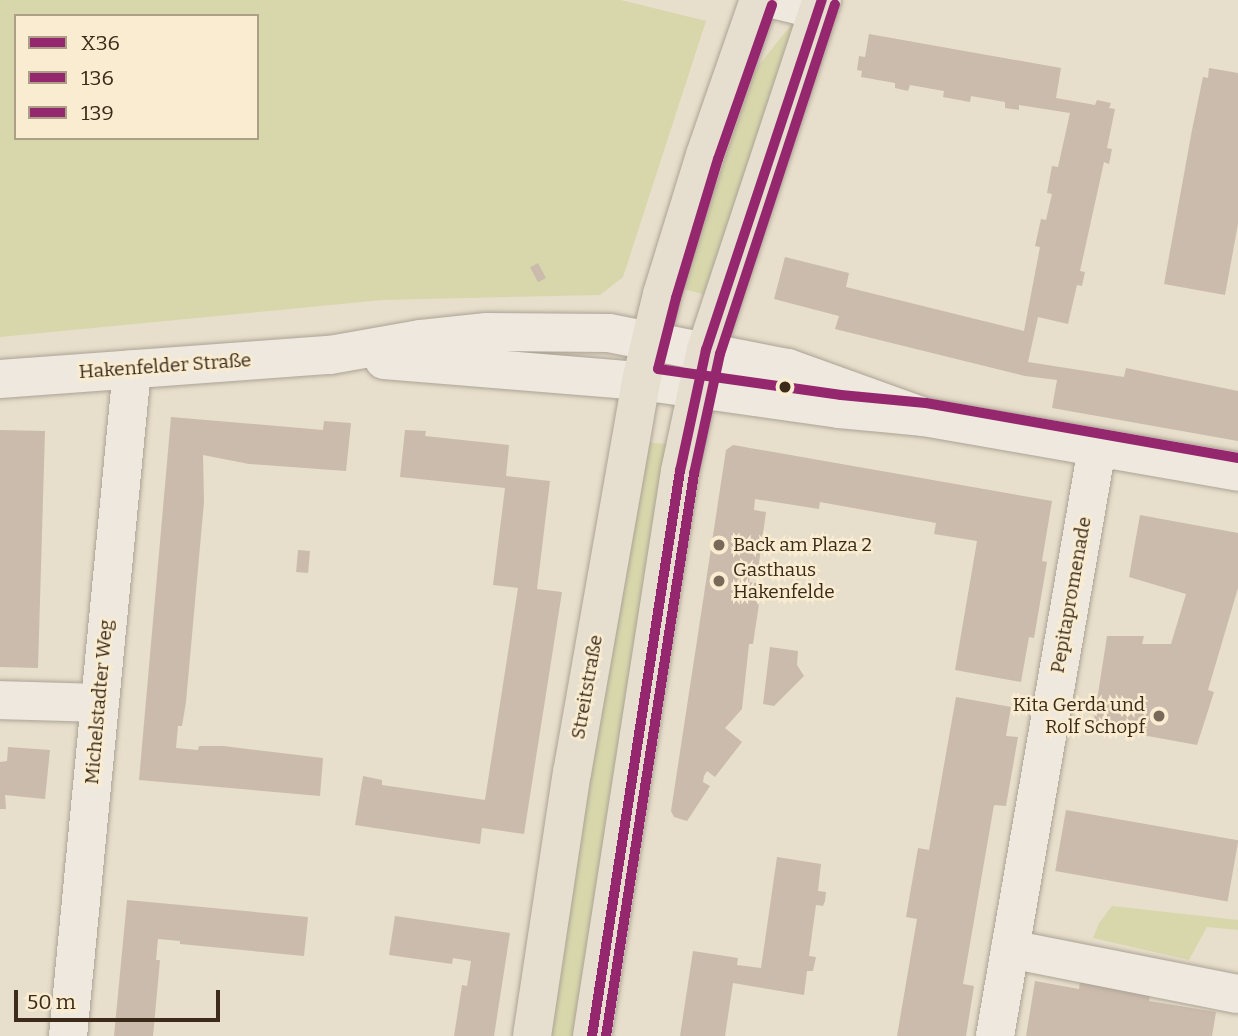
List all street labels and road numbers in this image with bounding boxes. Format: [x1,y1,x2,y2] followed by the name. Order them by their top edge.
[78,349,252,383] street label: Hakenfelder Straße
[1046,515,1096,675] street label: Pepitapromenade
[80,619,118,785] street label: Michelstadter Weg
[567,633,607,741] street label: Streitstraße

